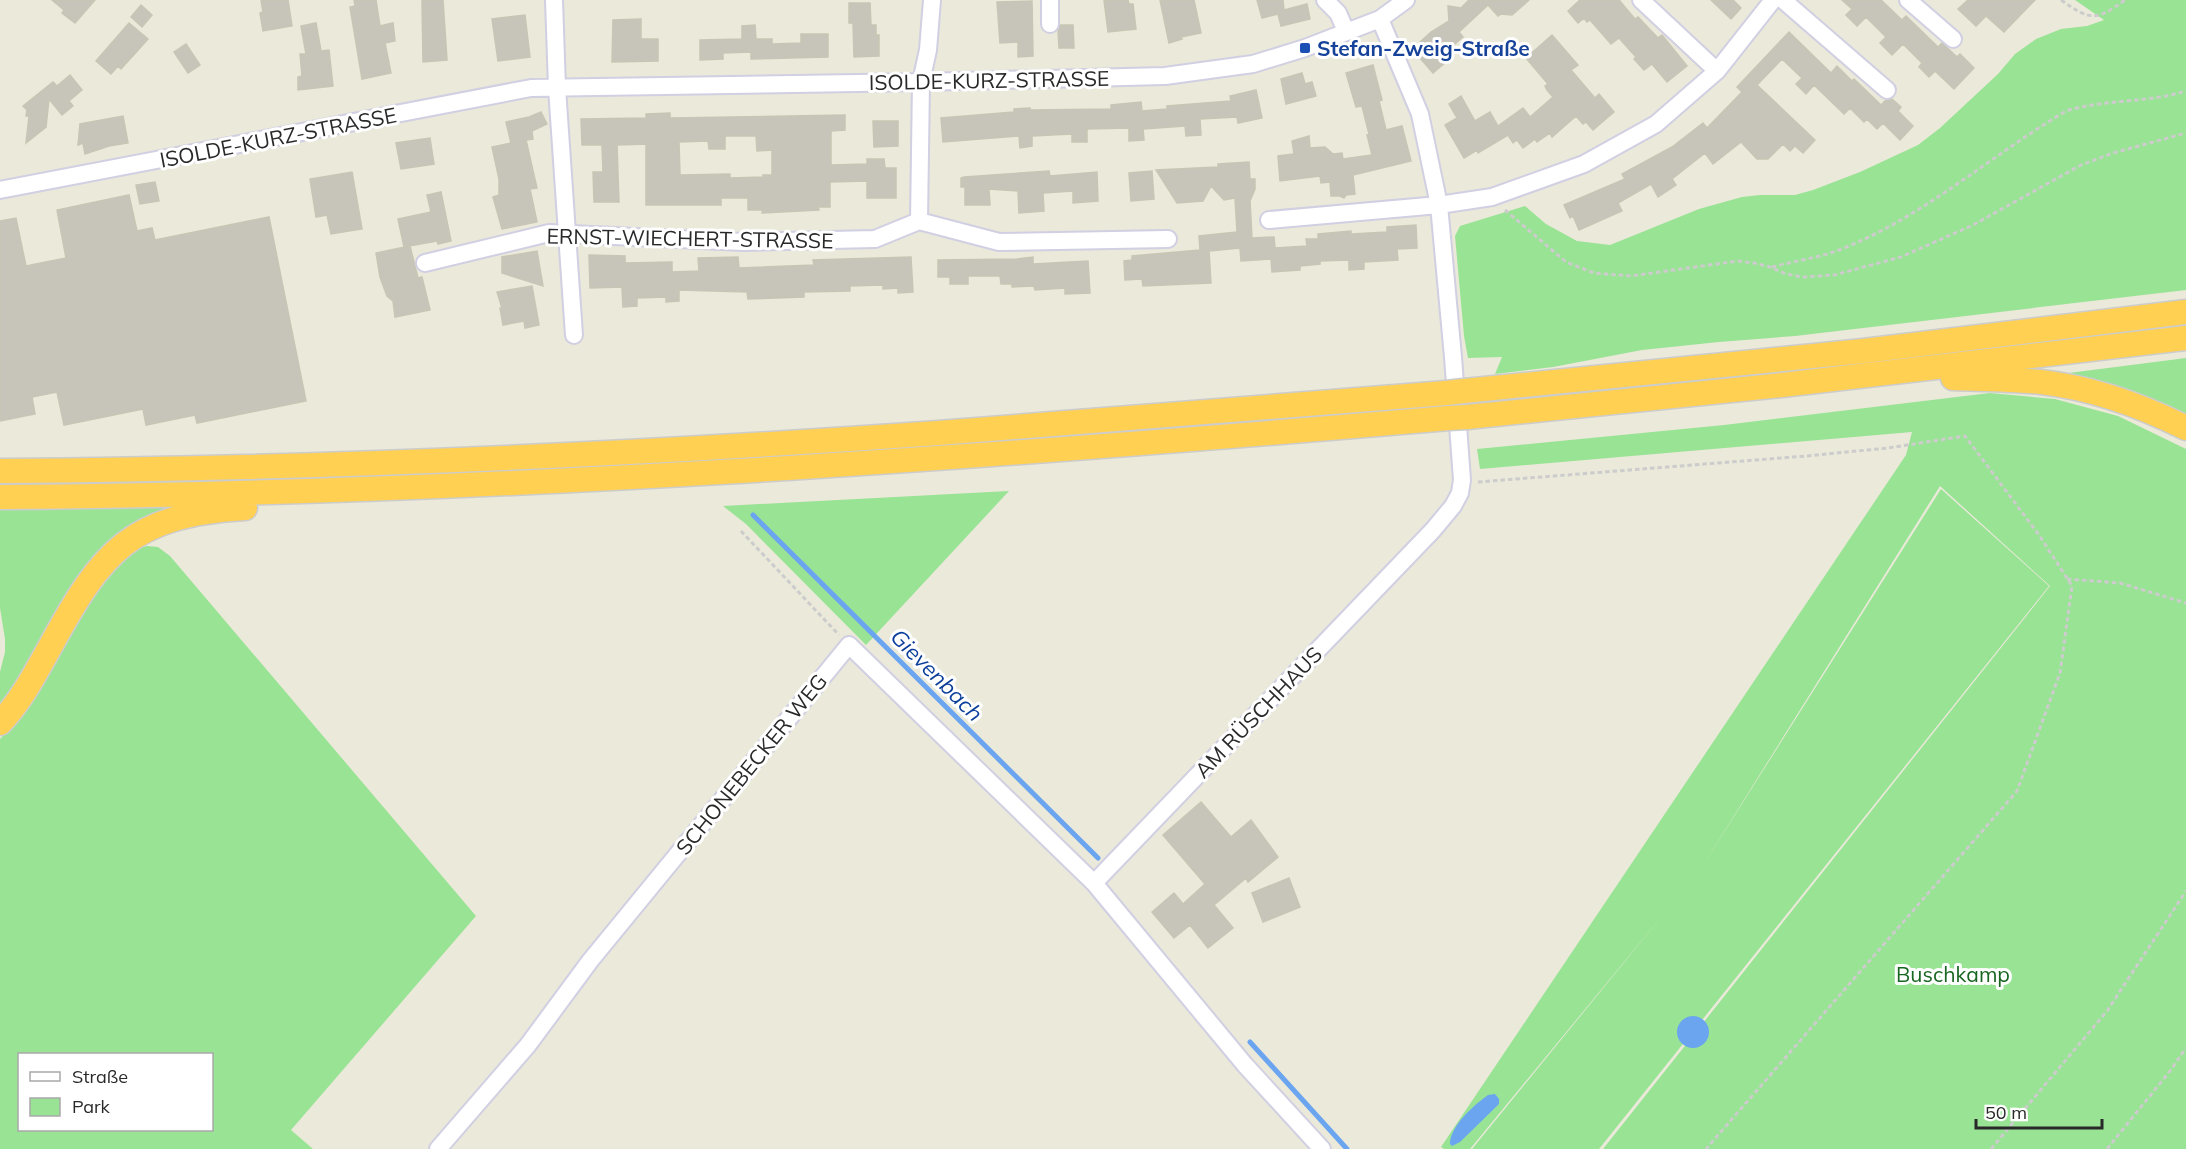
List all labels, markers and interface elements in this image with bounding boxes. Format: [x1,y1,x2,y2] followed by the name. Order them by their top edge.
[1317,35,1530,61] place label: Stefan-Zweig-Straße
[1298,41,1312,55] marker: Stefan-Zweig-Straße
[869,65,1109,95] street label: ISOLDE-KURZ-STRASSE
[158,101,398,173] street label: ISOLDE-KURZ-STRASSE
[546,222,834,254] street label: ERNST-WIECHERT-STRASSE
[885,623,989,727] water label: Gievenbach
[1189,641,1327,783] street label: AM RÜSCHHAUS
[670,668,832,860] street label: SCHONEBECKER WEG
[1896,961,2010,987] park label: Buschkamp
[18,1053,213,1131] legend
[72,1065,128,1088] text: Straße
[1976,1092,2102,1130] scale bar
[72,1095,111,1118] text: Park
[1985,1101,2027,1124] text: 50 m

